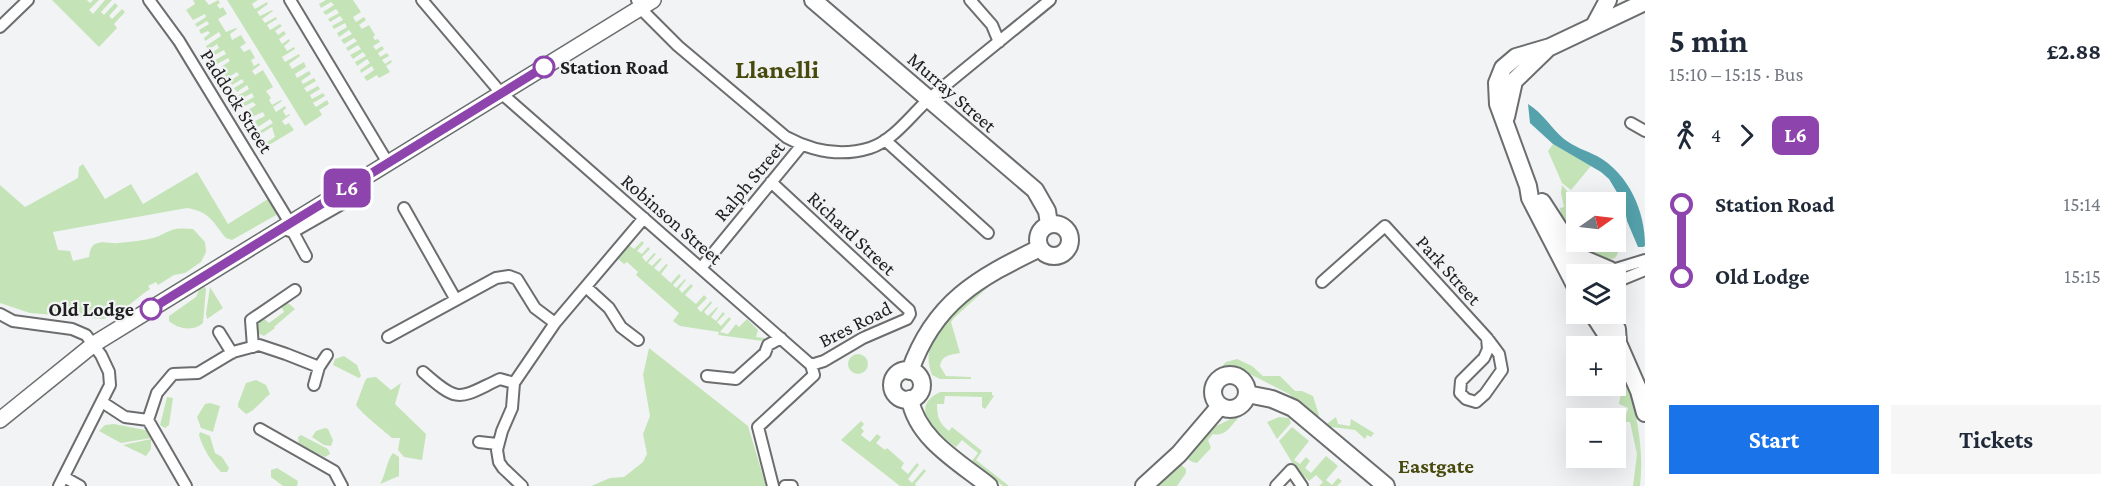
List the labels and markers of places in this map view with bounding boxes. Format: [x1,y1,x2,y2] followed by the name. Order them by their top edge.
[533,56,555,78] marker: Station Road
[560,56,669,78] place label: Station Road
[48,298,134,320] place label: Old Lodge
[140,298,162,320] marker: Old Lodge

